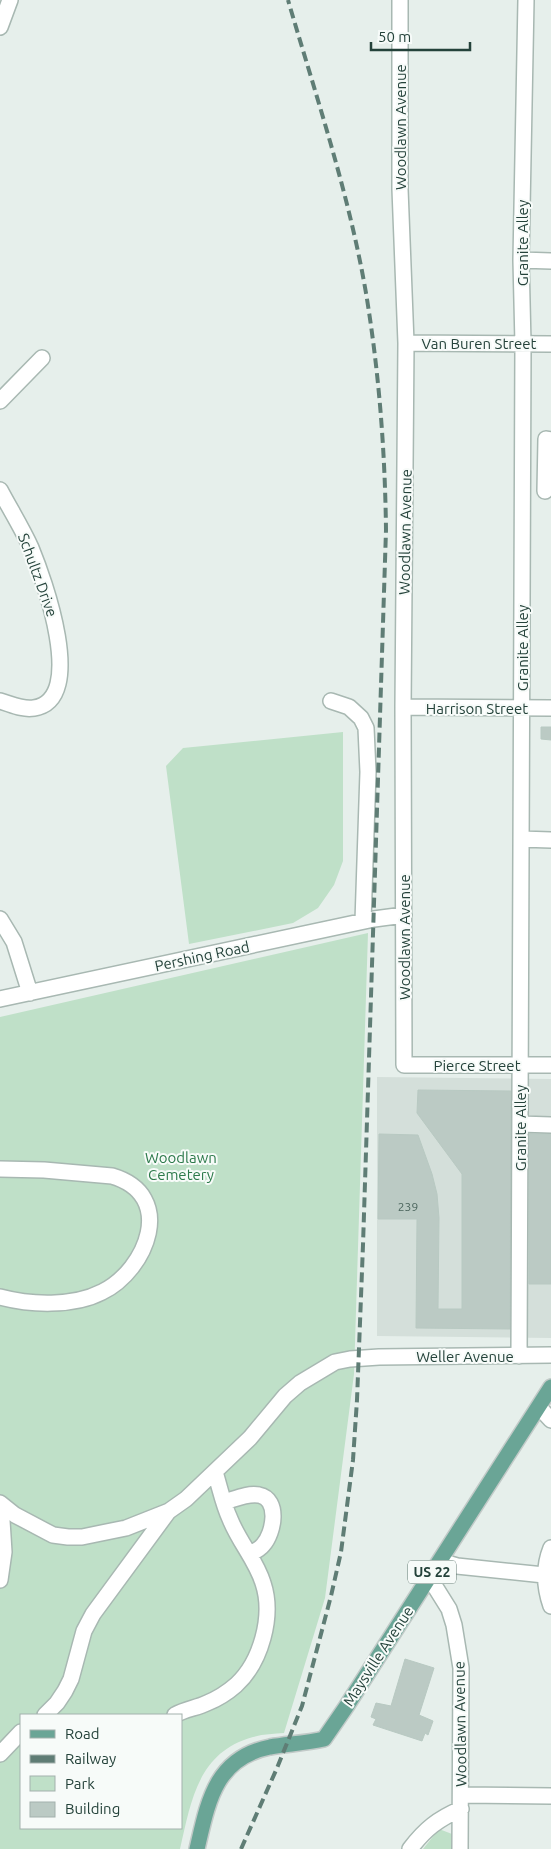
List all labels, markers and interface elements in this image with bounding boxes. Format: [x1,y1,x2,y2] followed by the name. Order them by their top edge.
[371,20,470,52] scale bar
[378,28,411,45] text: 50 m
[392,64,409,190] street label: Woodlawn Avenue
[514,200,531,286] street label: Granite Alley
[422,335,537,352] street label: Van Buren Street
[395,469,415,595] street label: Woodlawn Avenue
[15,531,61,619] street label: Schultz Drive
[514,605,531,691] street label: Granite Alley
[426,700,528,717] street label: Harrison Street
[396,874,413,1000] street label: Woodlawn Avenue
[153,938,251,974] street label: Pershing Road
[433,1057,521,1074] street label: Pierce Street
[512,1085,529,1171] street label: Granite Alley
[145,1149,217,1183] park label: Woodlawn Cemetery
[398,1200,418,1213] house number: 239
[416,1348,514,1365] street label: Weller Avenue
[408,1560,456,1584] road number: US 22
[339,1603,417,1709] street label: Maysville Avenue
[450,1661,470,1787] street label: Woodlawn Avenue
[20,1714,182,1829] legend
[65,1725,100,1742] text: Road
[65,1750,116,1767] text: Railway
[65,1775,95,1792] text: Park
[65,1800,120,1817] text: Building

